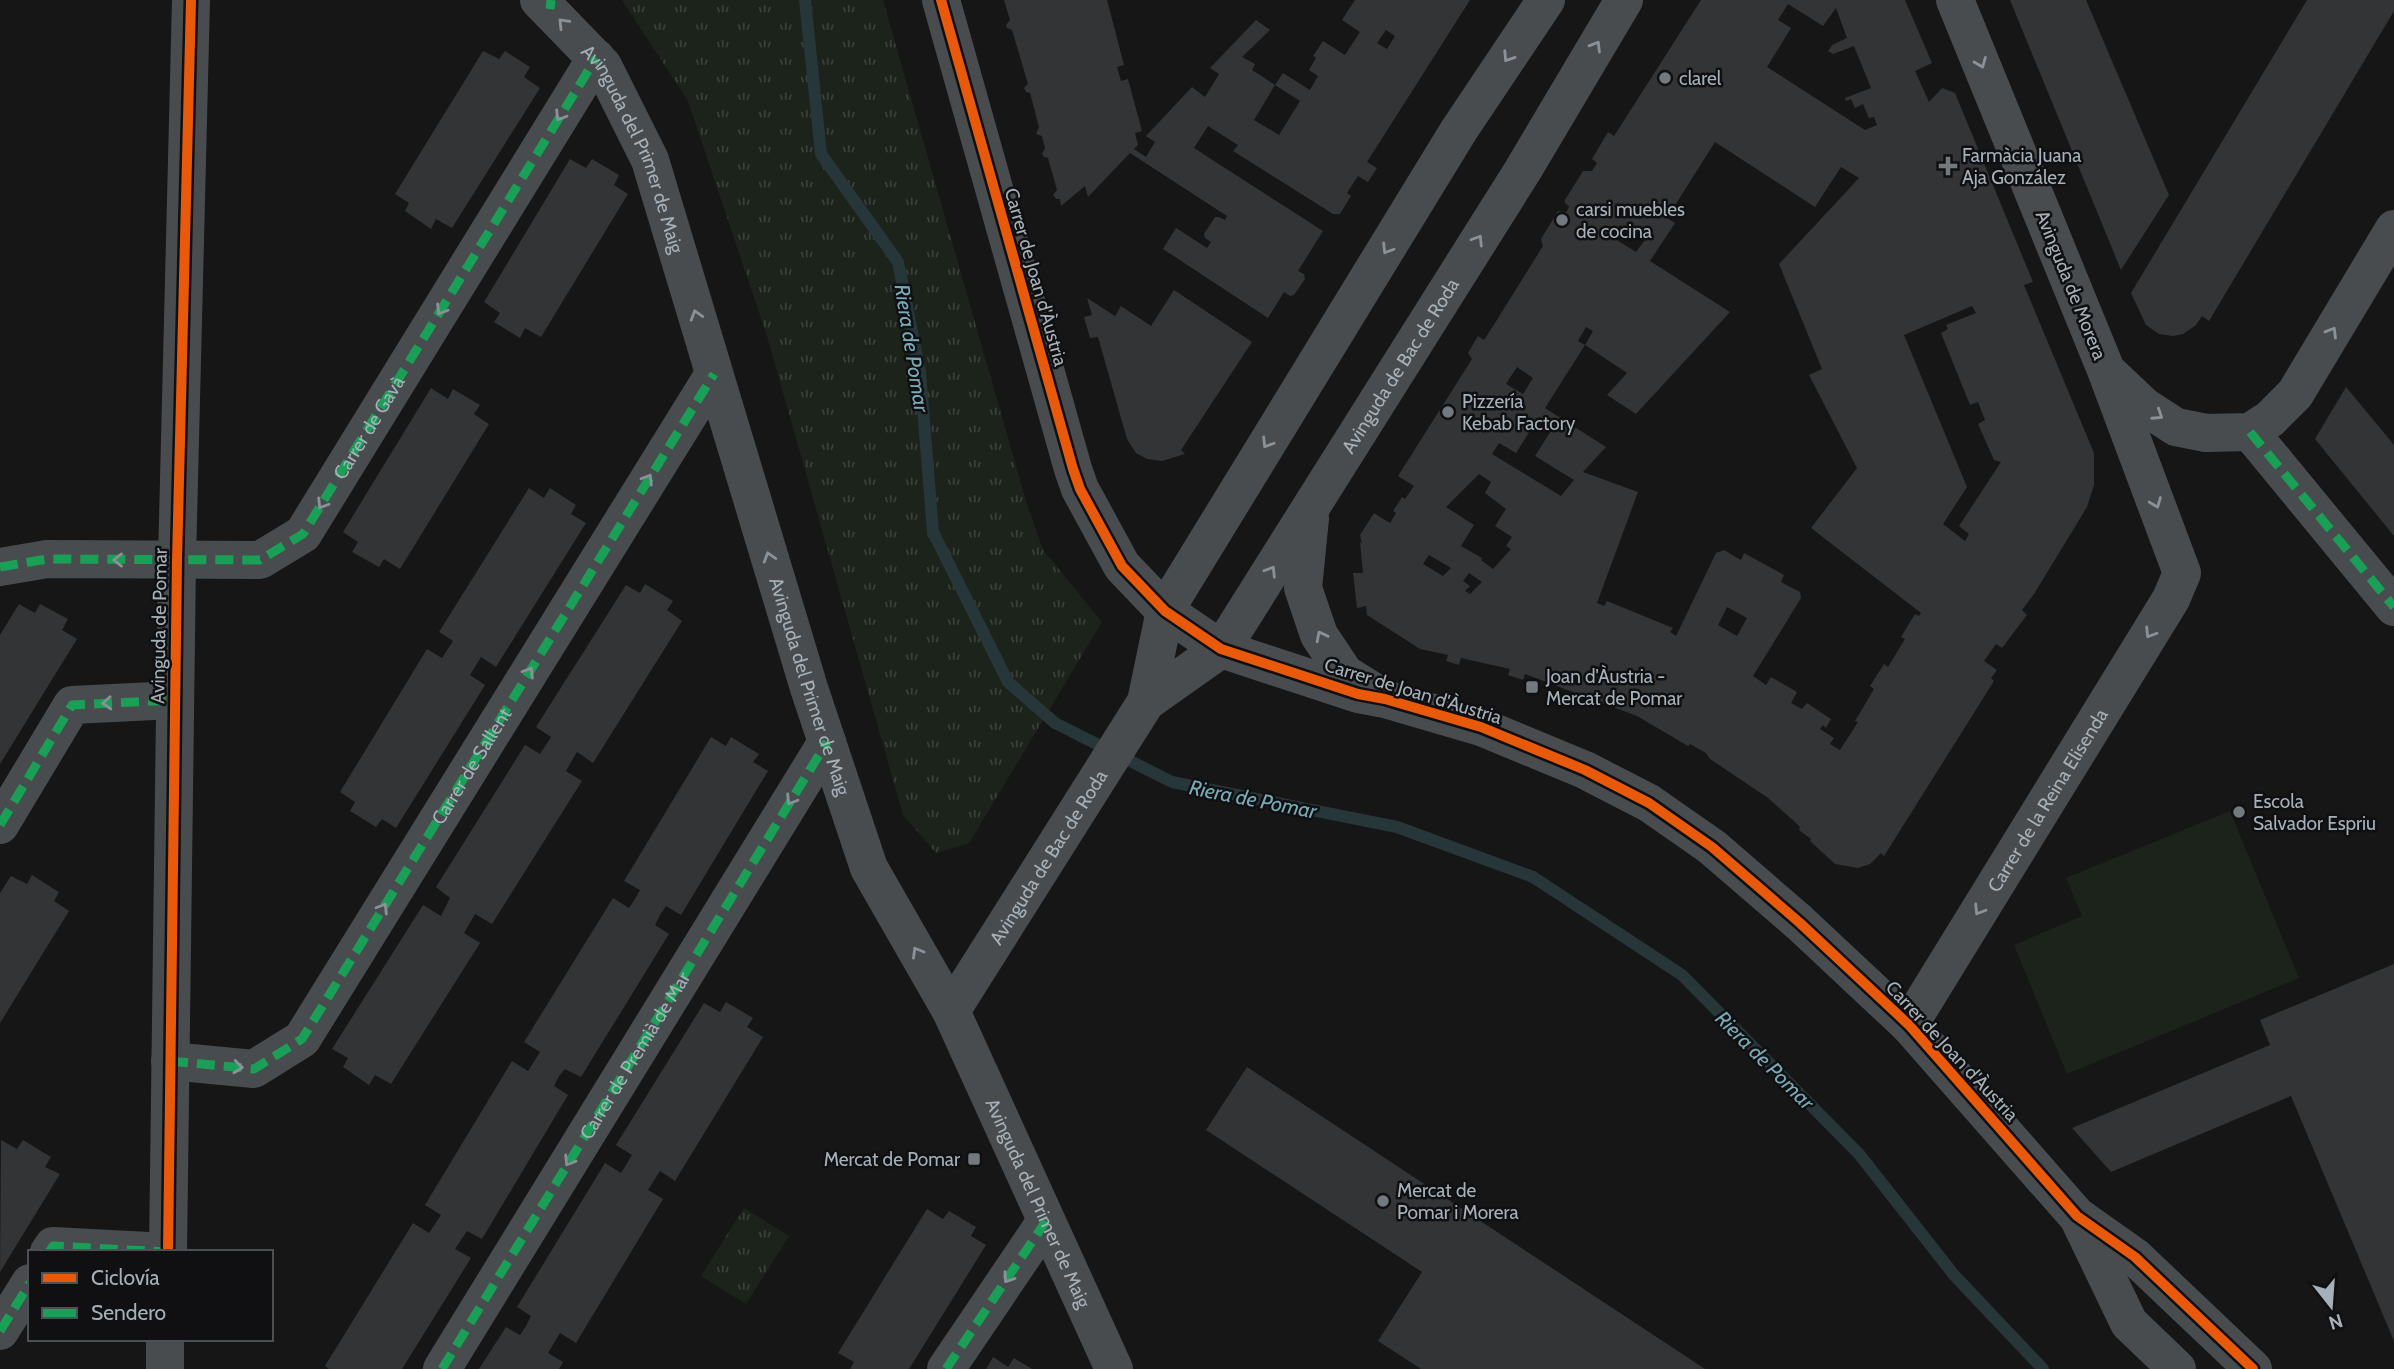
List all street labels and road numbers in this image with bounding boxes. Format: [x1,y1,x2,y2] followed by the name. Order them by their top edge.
[577,40,689,256] street label: Avinguda del Primer de Maig
[1000,185,1073,369] street label: Carrer de Joan d'Àustria
[2031,207,2111,363] street label: Avinguda de Morera
[1336,274,1464,457] street label: Avinguda de Bac de Roda
[328,372,409,483] street label: Carrer de Gavà
[146,548,172,704] street label: Avinguda de Pomar
[765,574,856,799] street label: Avinguda del Primer de Maig
[1322,652,1505,729] street label: Carrer de Joan d'Àustria
[426,703,516,829] street label: Carrer de Sallent
[1982,704,2112,896] street label: Carrer de la Reina Elisenda
[984,765,1112,949] street label: Avinguda de Bac de Roda
[574,967,695,1143] street label: Carrer de Premià de Mar
[1881,975,2024,1126] street label: Carrer de Joan d'Àustria
[981,1095,1096,1312] street label: Avinguda del Primer de Maig

